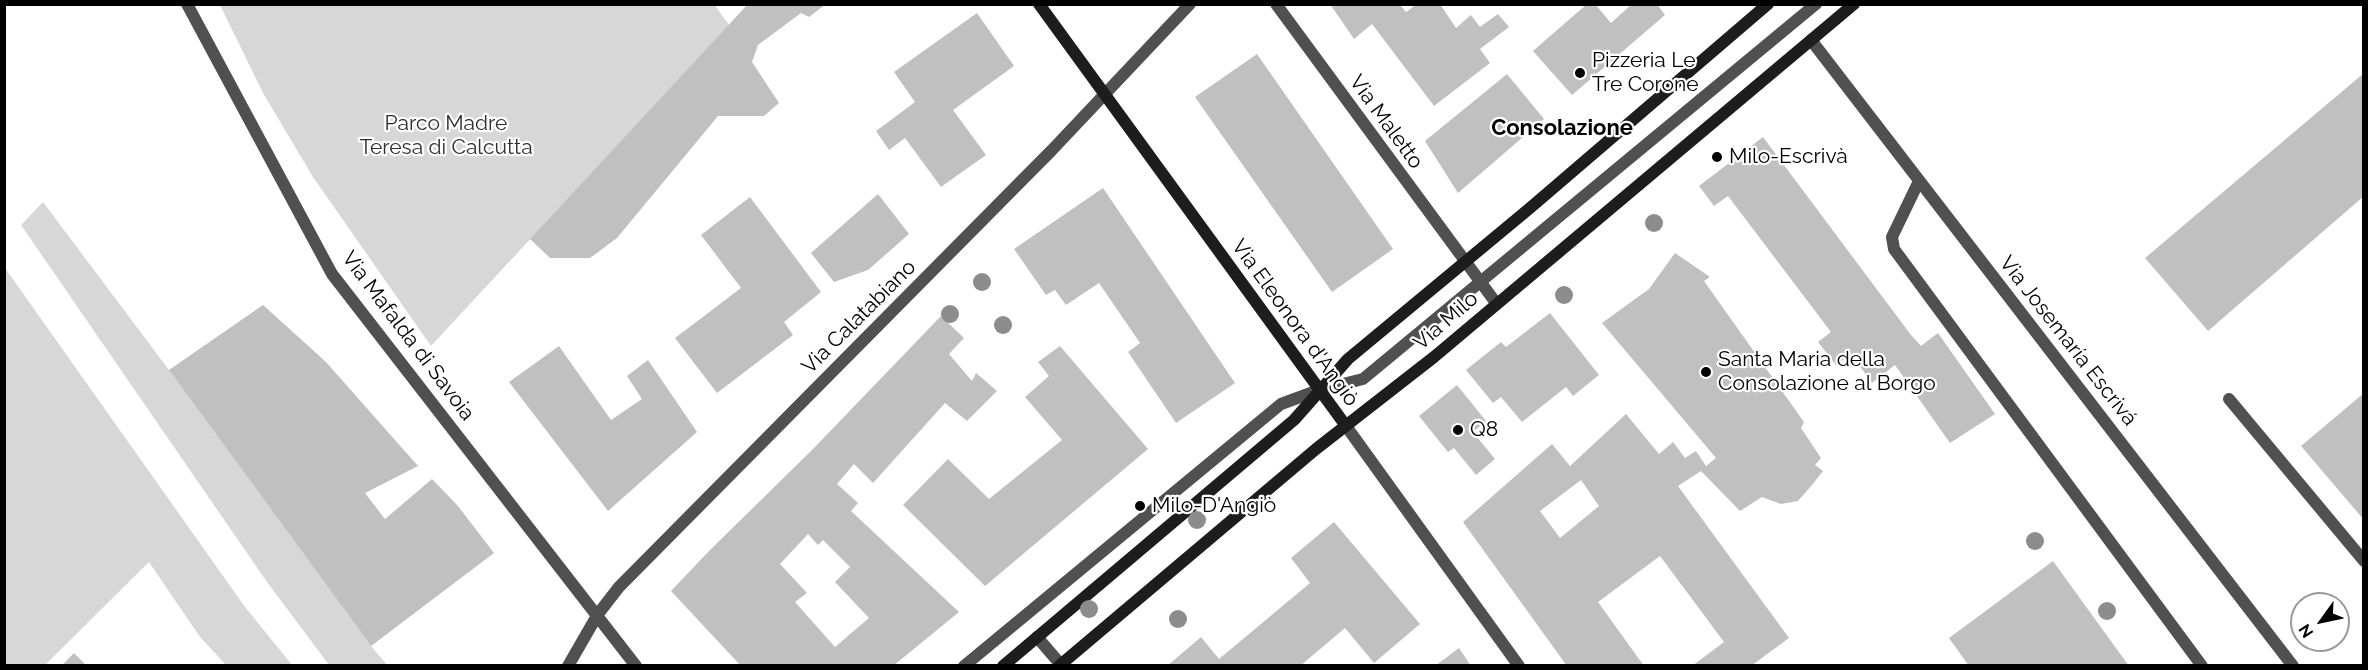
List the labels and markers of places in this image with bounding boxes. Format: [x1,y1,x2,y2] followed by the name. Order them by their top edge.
[1592,48,1699,98] place label: Pizzeria Le Tre Corone
[1573,66,1587,80] marker: Pizzeria Le Tre Corone
[1729,144,1848,170] place label: Milo-Escrivà
[1710,150,1724,164] marker: Milo-Escrivà
[1718,347,1936,397] place label: Santa Maria della Consolazione al Borgo
[1699,365,1713,379] marker: Santa Maria della Consolazione al Borgo
[1470,417,1498,443] place label: Q8
[1451,423,1465,437] marker: Q8
[1152,493,1276,519] place label: Milo-D'Angiò
[1133,499,1147,513] marker: Milo-D'Angiò

